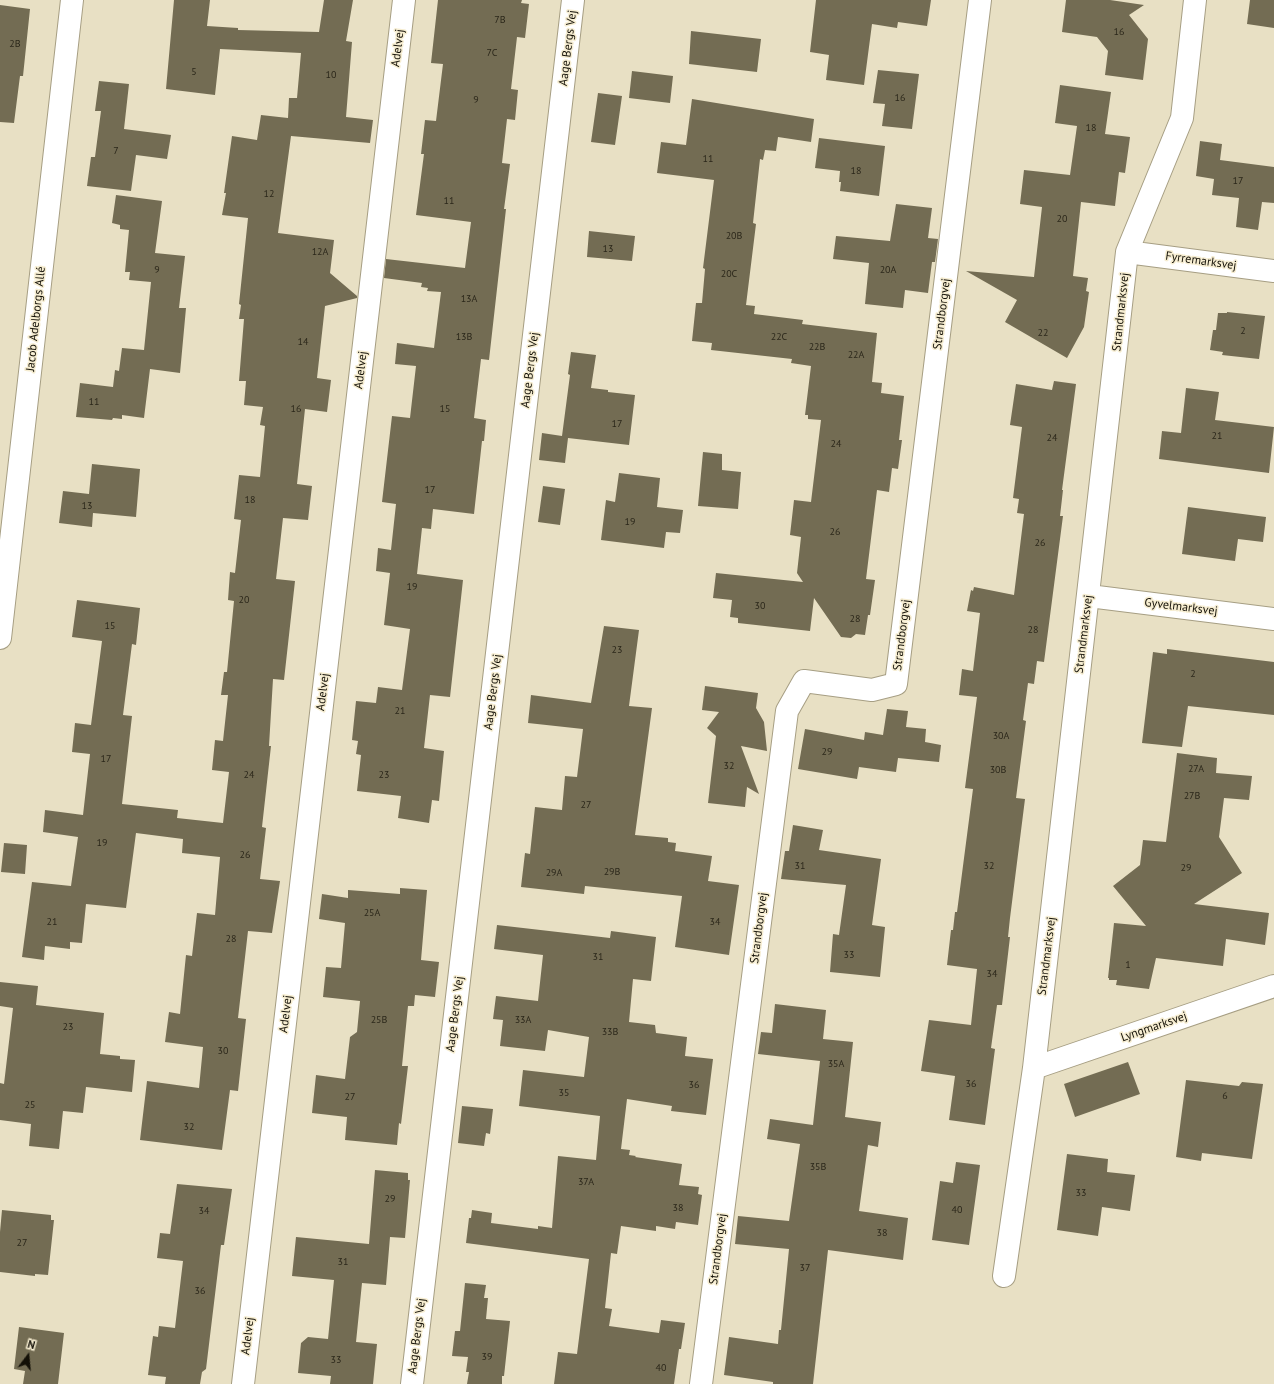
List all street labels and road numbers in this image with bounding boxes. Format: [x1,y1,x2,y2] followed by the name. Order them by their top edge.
[556,9,580,87] street label: Aage Bergs Vej
[389,28,407,68] street label: Adelvej
[1165,249,1237,273] street label: Fyrremarksvej
[23,266,49,372] street label: Jacob Adelborgs Allé
[1110,272,1132,352] street label: Strandmarksvej
[930,277,954,351] street label: Strandborgvej
[518,331,542,409] street label: Aage Bergs Vej
[352,350,370,390] street label: Adelvej
[1072,594,1096,674] street label: Strandmarksvej
[1143,595,1219,619] street label: Gyvelmarksvej
[890,598,914,672] street label: Strandborgvej
[481,653,505,731] street label: Aage Bergs Vej
[314,672,332,712] street label: Adelvej
[747,891,771,965] street label: Strandborgvej
[1035,916,1059,996] street label: Strandmarksvej
[443,975,467,1053] street label: Aage Bergs Vej
[277,994,295,1034] street label: Adelvej
[1119,1009,1189,1045] street label: Lyngmarksvej
[706,1212,730,1286] street label: Strandborgvej
[405,1297,429,1375] street label: Aage Bergs Vej
[239,1316,257,1356] street label: Adelvej

